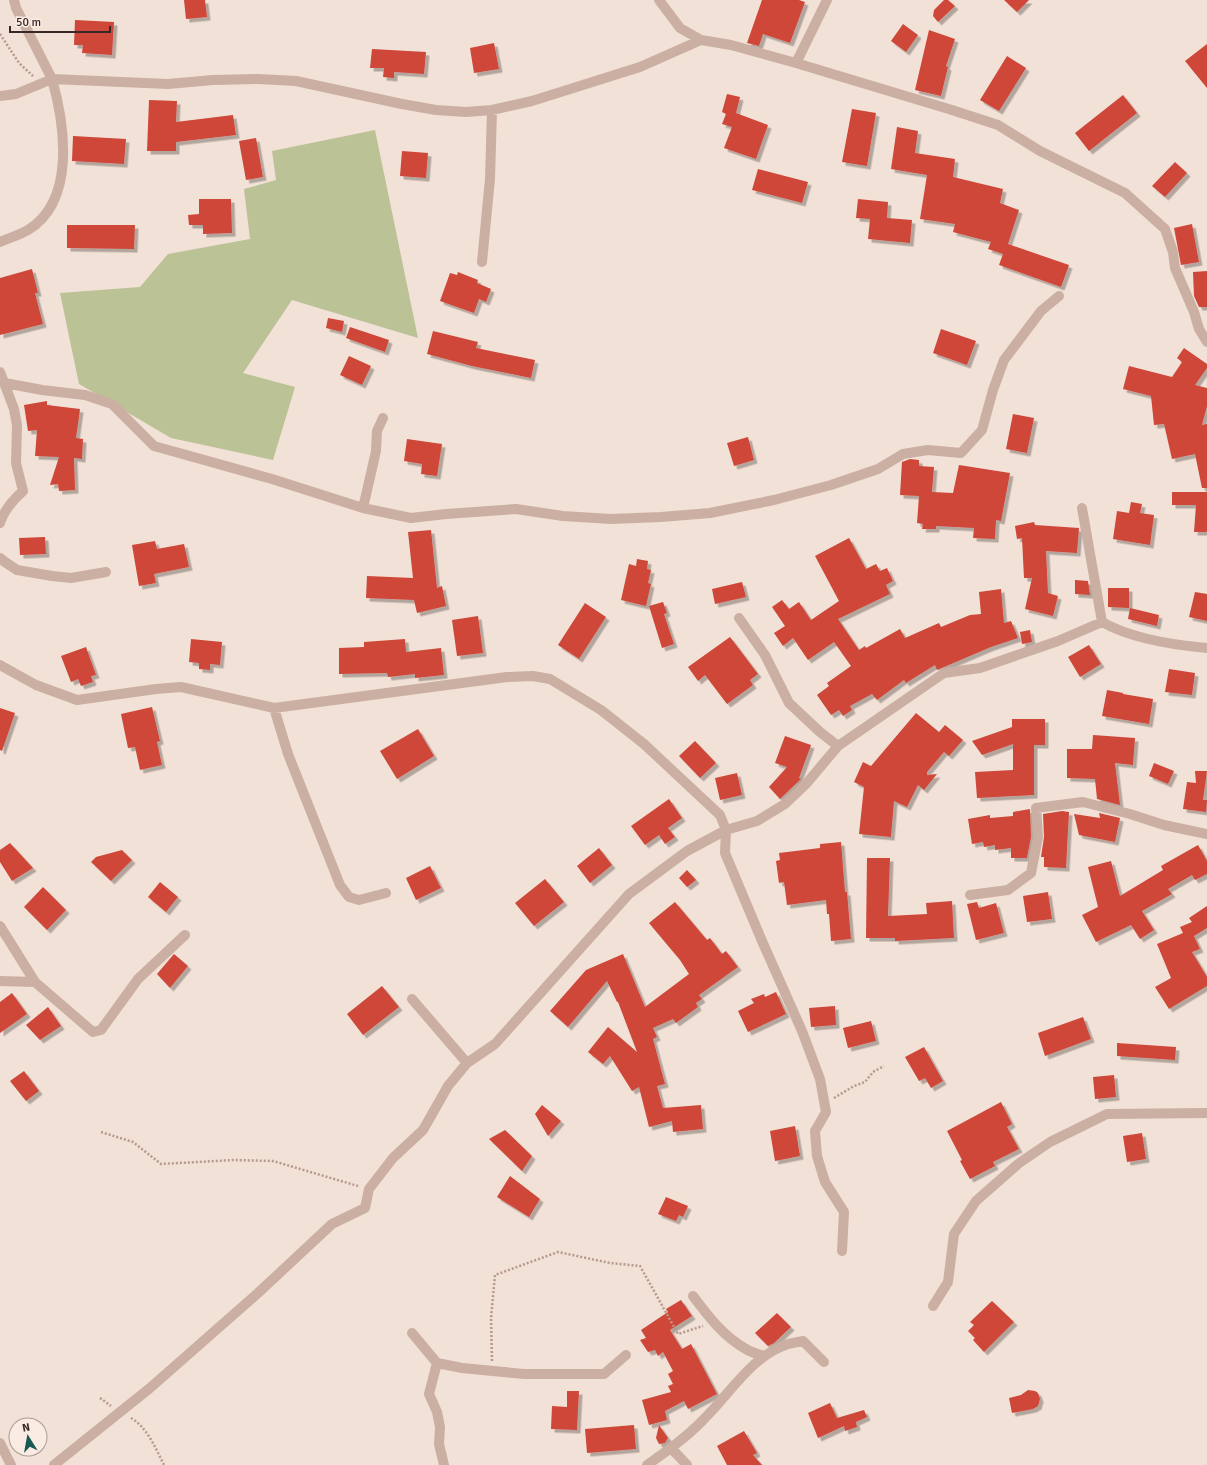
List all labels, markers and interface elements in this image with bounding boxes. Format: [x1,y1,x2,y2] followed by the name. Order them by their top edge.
[10,8,110,34] scale bar
[16,15,41,30] text: 50 m
[8,1417,48,1457] north arrow
[21,1421,31,1435] text: N

